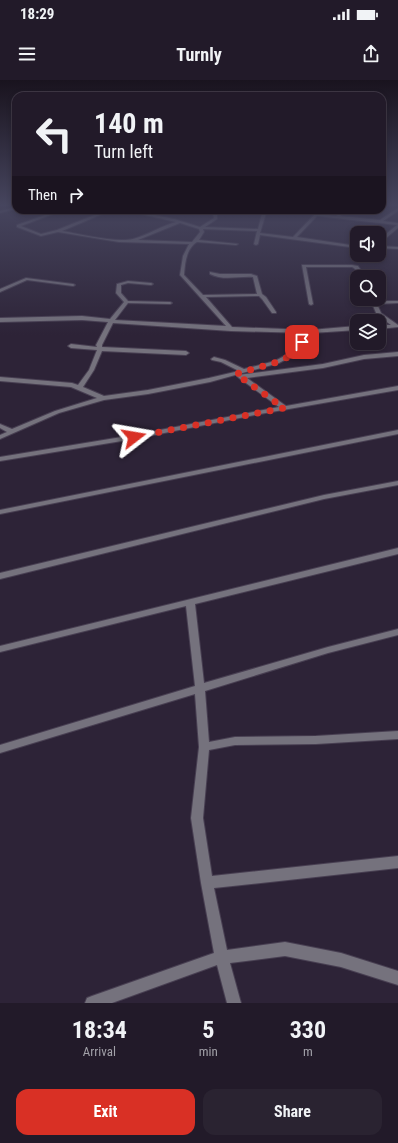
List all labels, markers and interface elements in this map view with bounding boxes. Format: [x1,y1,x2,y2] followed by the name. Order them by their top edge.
[20,5,54,23] text: 18:29
[16,43,38,65] icon: menu
[360,43,382,65] icon: share
[176,44,222,65] text: Turnly
[94,107,164,140] text: 140 m
[28,108,80,160] icon: left
[94,141,153,162] text: Turn left
[65,184,87,206] icon: right
[28,186,57,204] text: Then
[350,226,386,350] map controls
[350,226,386,262] button: sound
[350,270,386,306] button: search
[350,314,386,350] button: layers
[285,325,319,359] pin
[291,331,313,353] icon: arrive
[113,416,155,458] position arrow
[72,1016,127,1044] text: 18:34
[202,1016,214,1044] text: 5
[290,1016,326,1044] text: 330
[83,1044,116,1059] text: Arrival
[199,1044,218,1059] text: min
[303,1044,313,1059] text: m
[16,1089,195,1135] button: Exit
[203,1089,382,1135] button: Share

